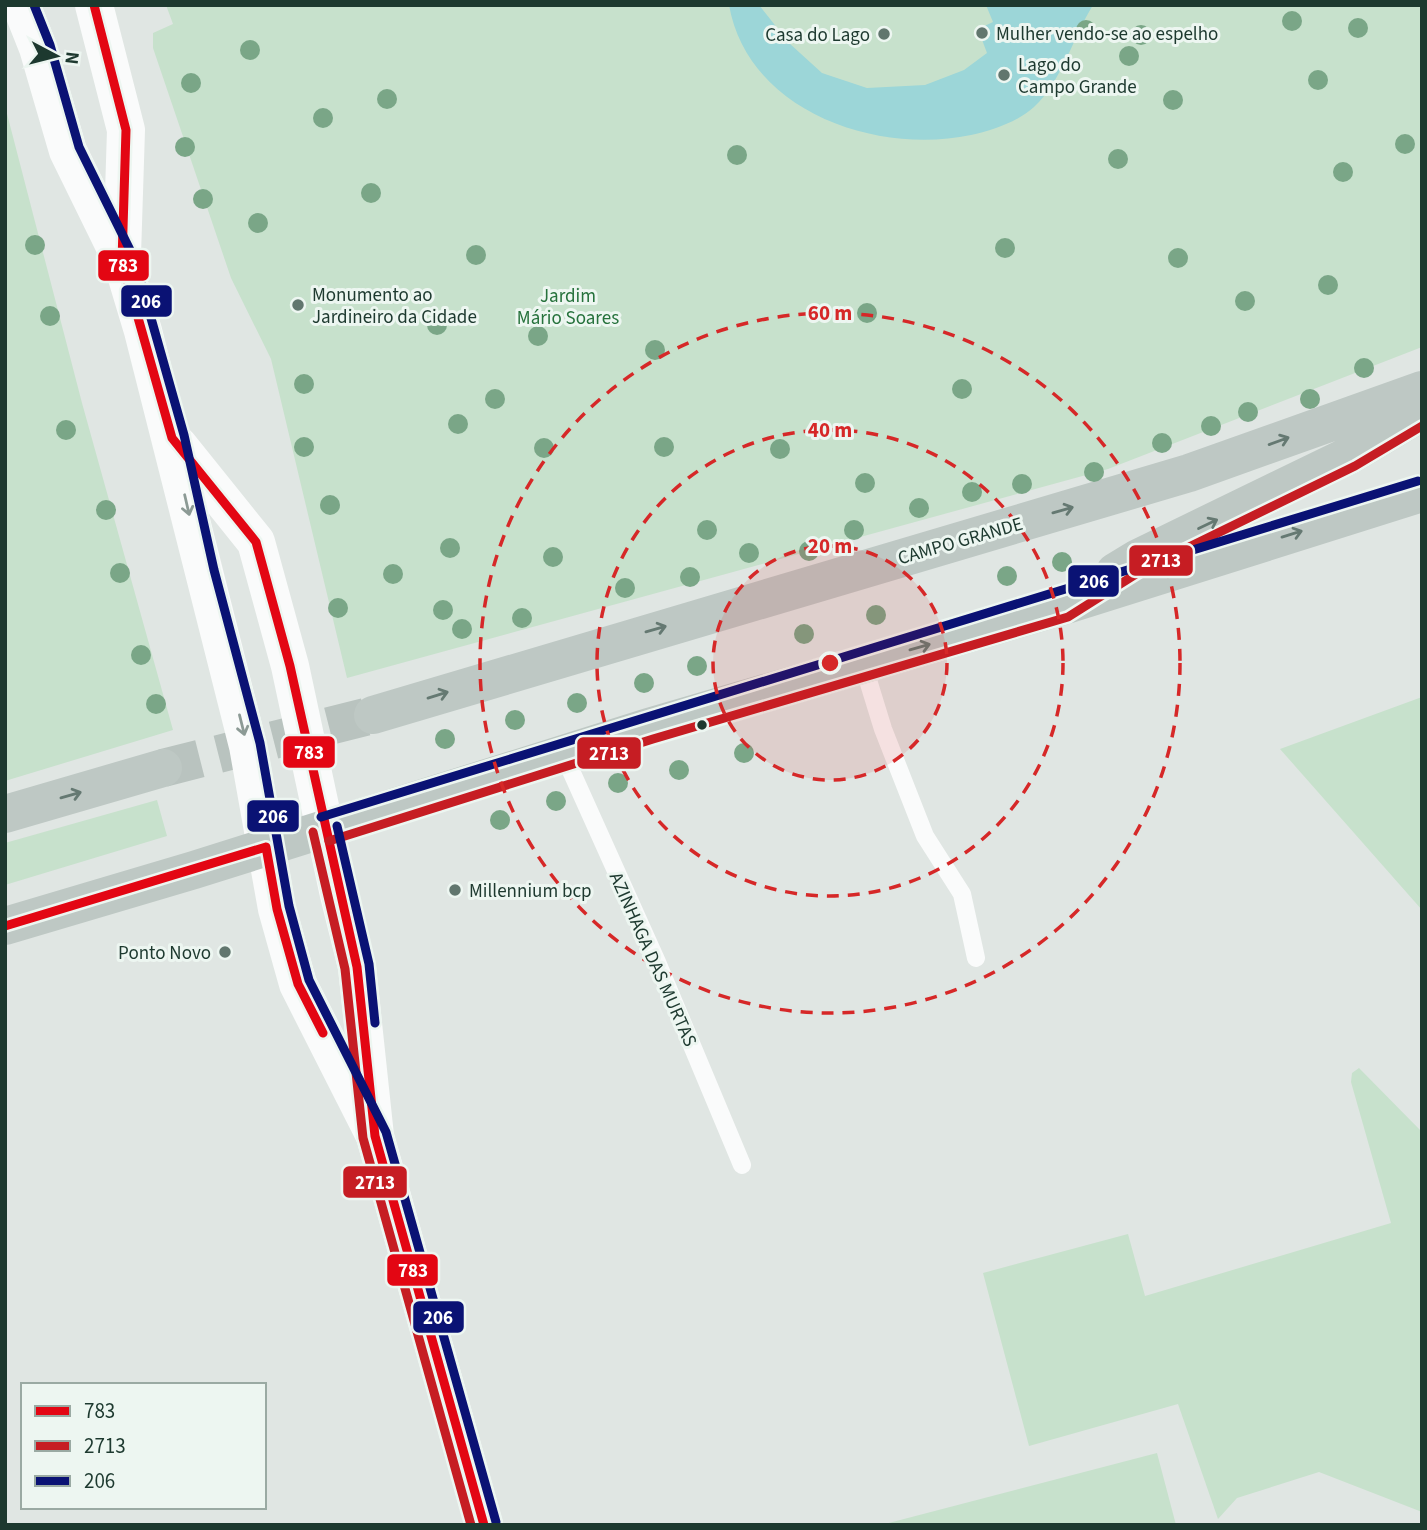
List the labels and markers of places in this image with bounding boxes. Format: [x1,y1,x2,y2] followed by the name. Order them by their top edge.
[996,21,1218,48] place label: Mulher vendo-se ao espelho
[765,22,870,49] place label: Casa do Lago
[974,25,990,41] marker: Mulher vendo-se ao espelho
[876,26,892,42] marker: Casa do Lago
[1018,52,1137,101] place label: Lago do Campo Grande
[996,67,1012,83] marker: Lago do Campo Grande
[312,282,477,331] place label: Monumento ao Jardineiro da Cidade
[290,297,306,313] marker: Monumento ao Jardineiro da Cidade
[818,651,842,675] centre of rings
[695,718,709,732] unlabelled marker
[469,878,592,905] place label: Millennium bcp
[447,882,463,898] marker: Millennium bcp
[118,940,211,967] place label: Ponto Novo
[217,944,233,960] marker: Ponto Novo

